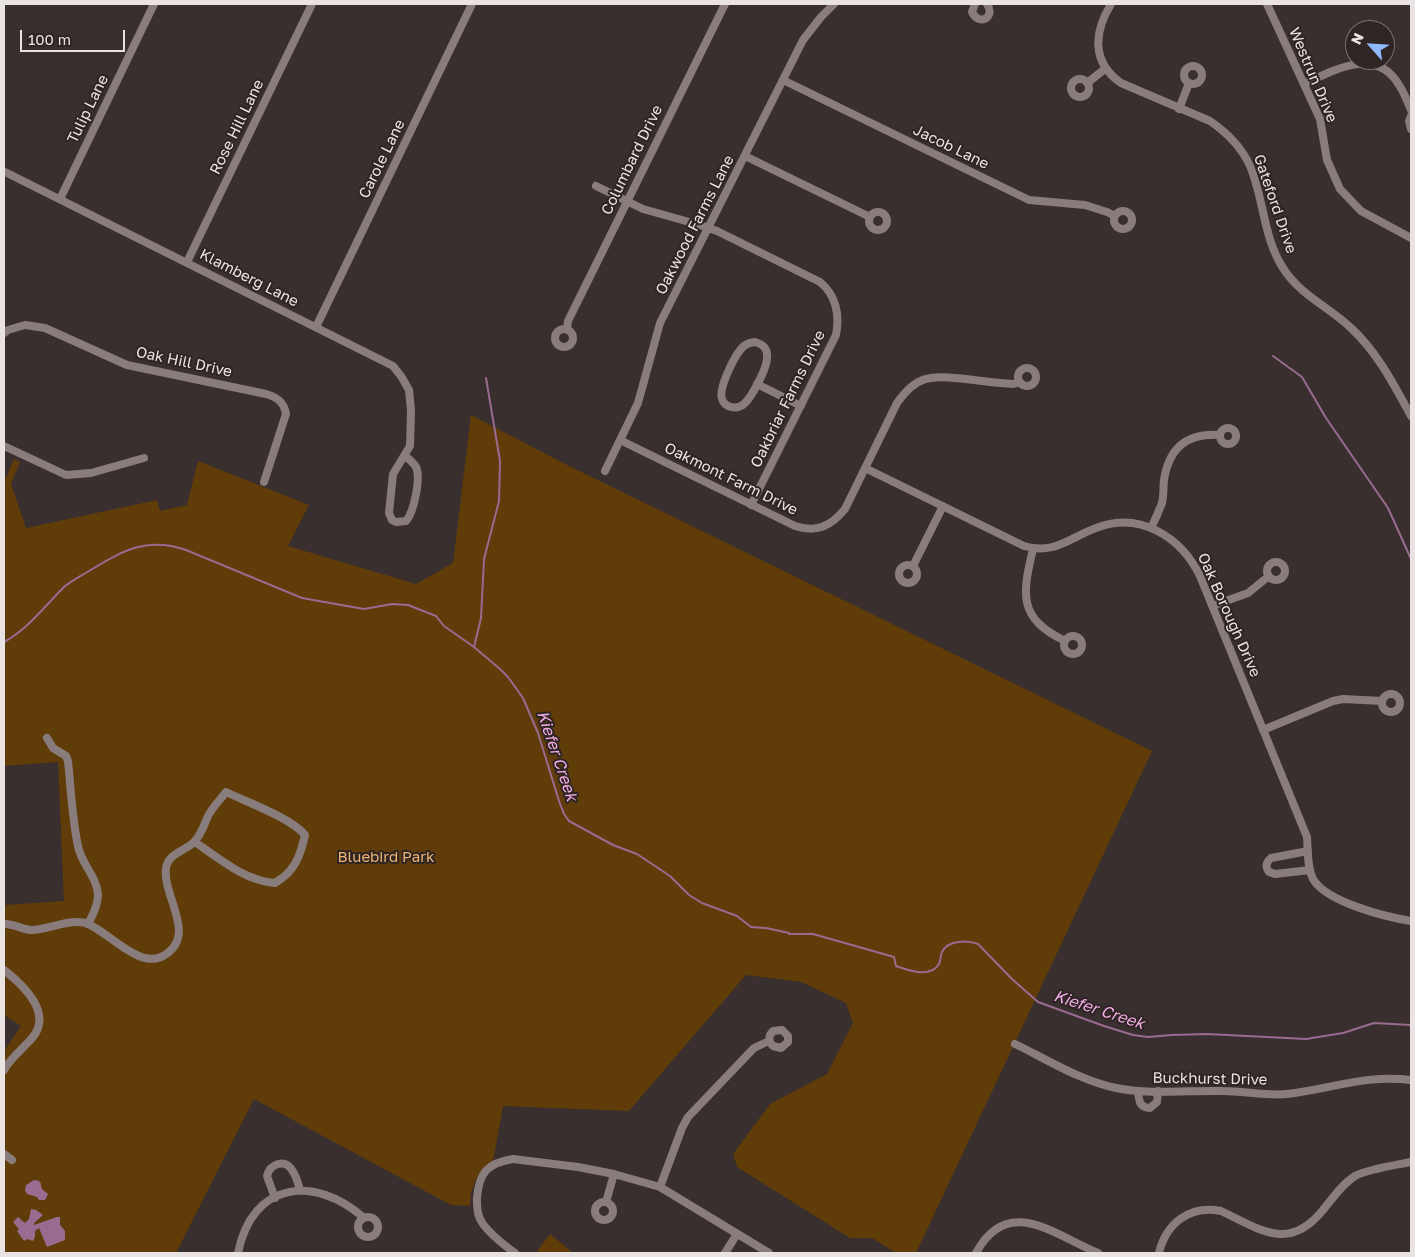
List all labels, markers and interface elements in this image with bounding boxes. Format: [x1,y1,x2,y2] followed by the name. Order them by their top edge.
[22,20,128,52] scale bar
[1345,20,1395,70] north arrow
[1285,25,1341,125] street label: Westrun Drive
[28,30,71,48] text: 100 m
[1347,30,1367,47] text: N
[64,72,112,146] street label: Tulip Lane
[206,77,268,177] street label: Rose Hill Lane
[598,102,666,218] street label: Columbard Drive
[355,117,409,201] street label: Carole Lane
[910,121,992,173] street label: Jacob Lane
[652,152,738,298] street label: Oakwood Farms Lane
[1250,152,1300,256] street label: Gateford Drive
[197,245,301,311] street label: Klamberg Lane
[747,328,829,470] street label: Oakbriar Farms Drive
[134,343,234,381] street label: Oak Hill Drive
[661,439,801,519] street label: Oakmont Farm Drive
[1194,550,1264,680] street label: Oak Borough Drive
[533,708,581,804] water label: Kiefer Creek
[337,848,435,866] park label: Bluebird Park
[1051,986,1147,1034] water label: Kiefer Creek
[1152,1069,1268,1089] street label: Buckhurst Drive

